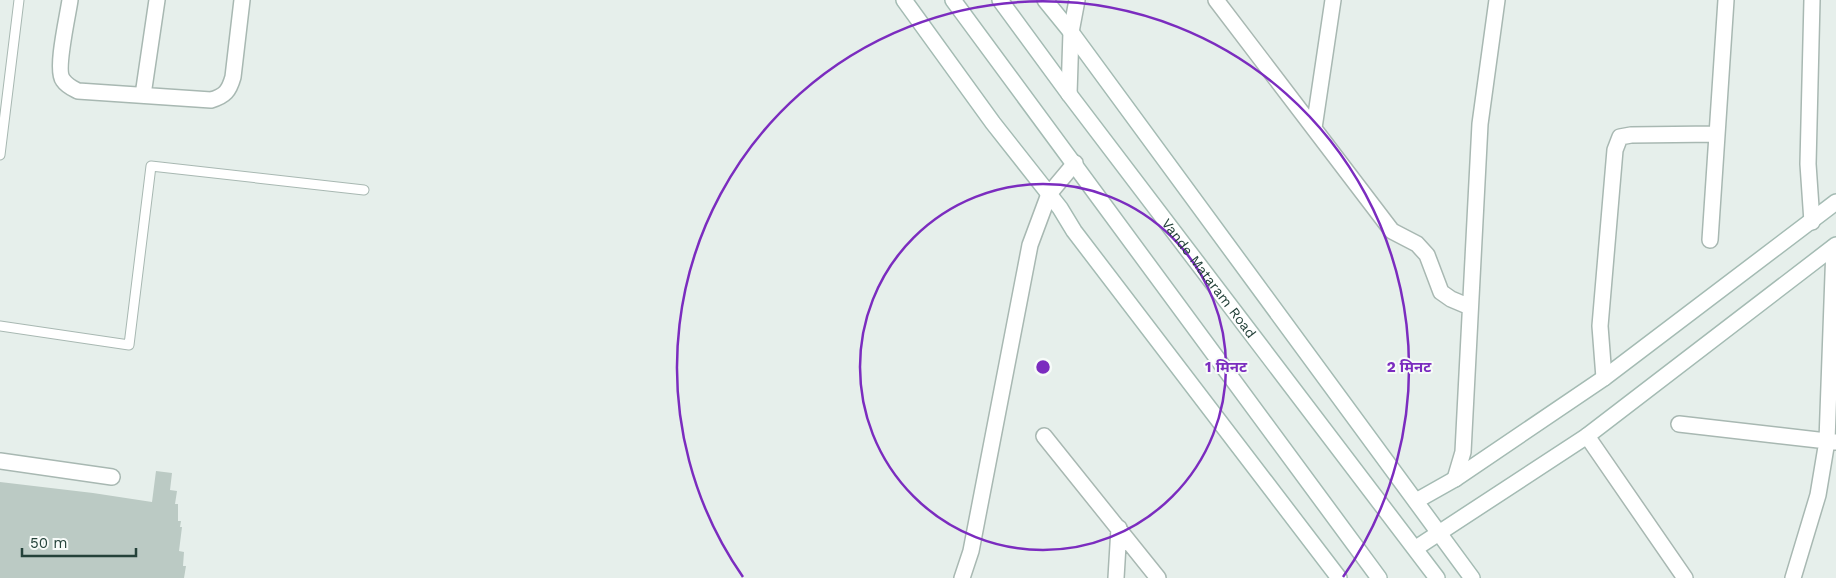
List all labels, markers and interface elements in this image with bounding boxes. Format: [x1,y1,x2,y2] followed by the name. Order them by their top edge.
[1159,215,1259,341] street label: Vande Mataram Road
[1034,358,1052,376] centre of rings
[1205,358,1248,376] text: 1 मिनट
[1387,358,1432,376] text: 2 मिनट
[22,526,136,558] scale bar
[30,534,67,552] text: 50 m

